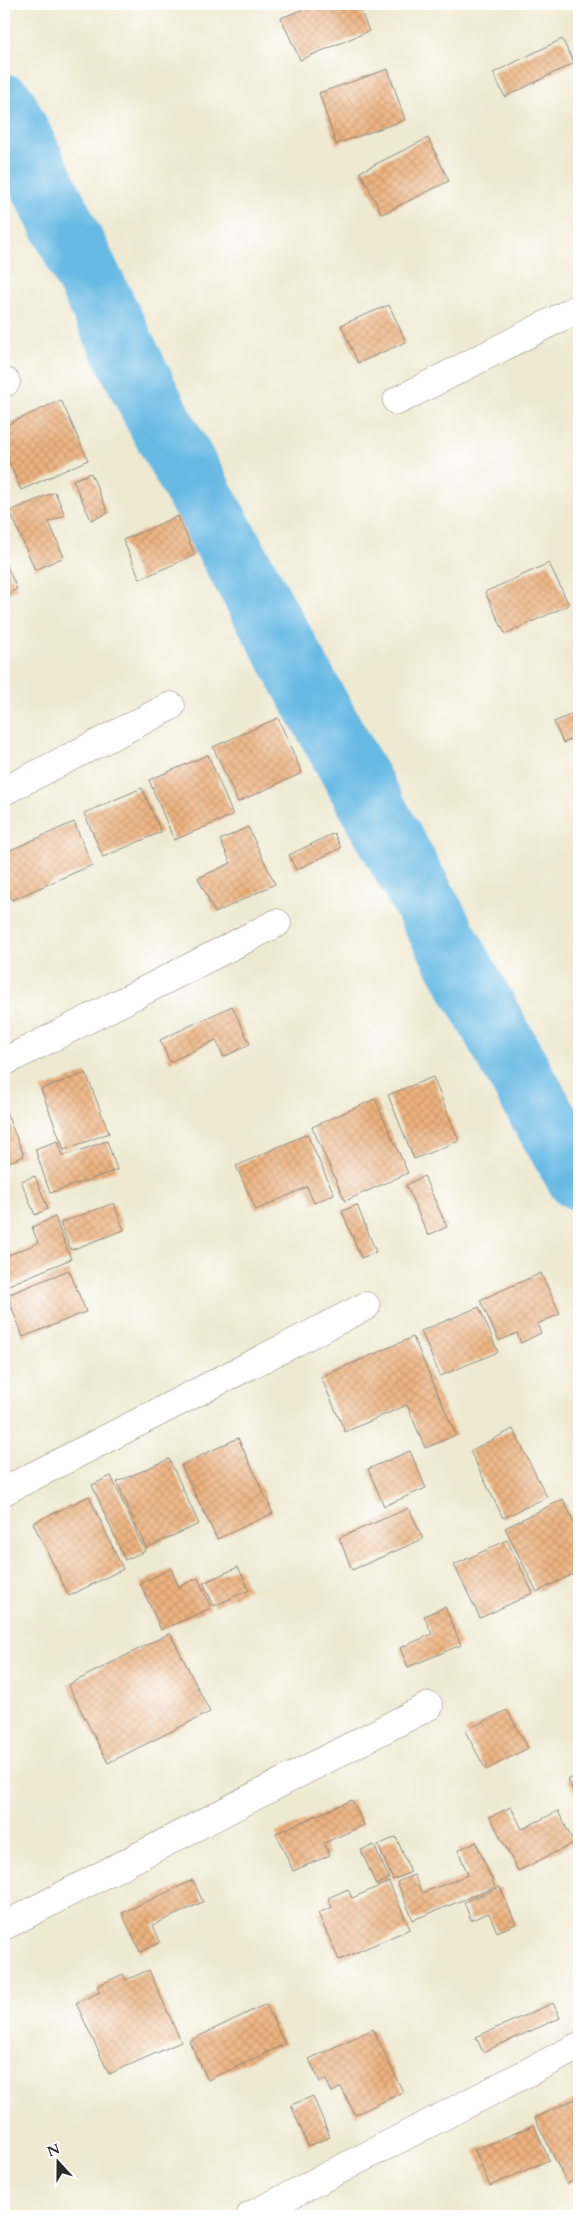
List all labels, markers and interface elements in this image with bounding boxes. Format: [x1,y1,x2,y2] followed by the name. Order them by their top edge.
[32,2138,82,2188] north arrow
[44,2139,63,2161] text: N

